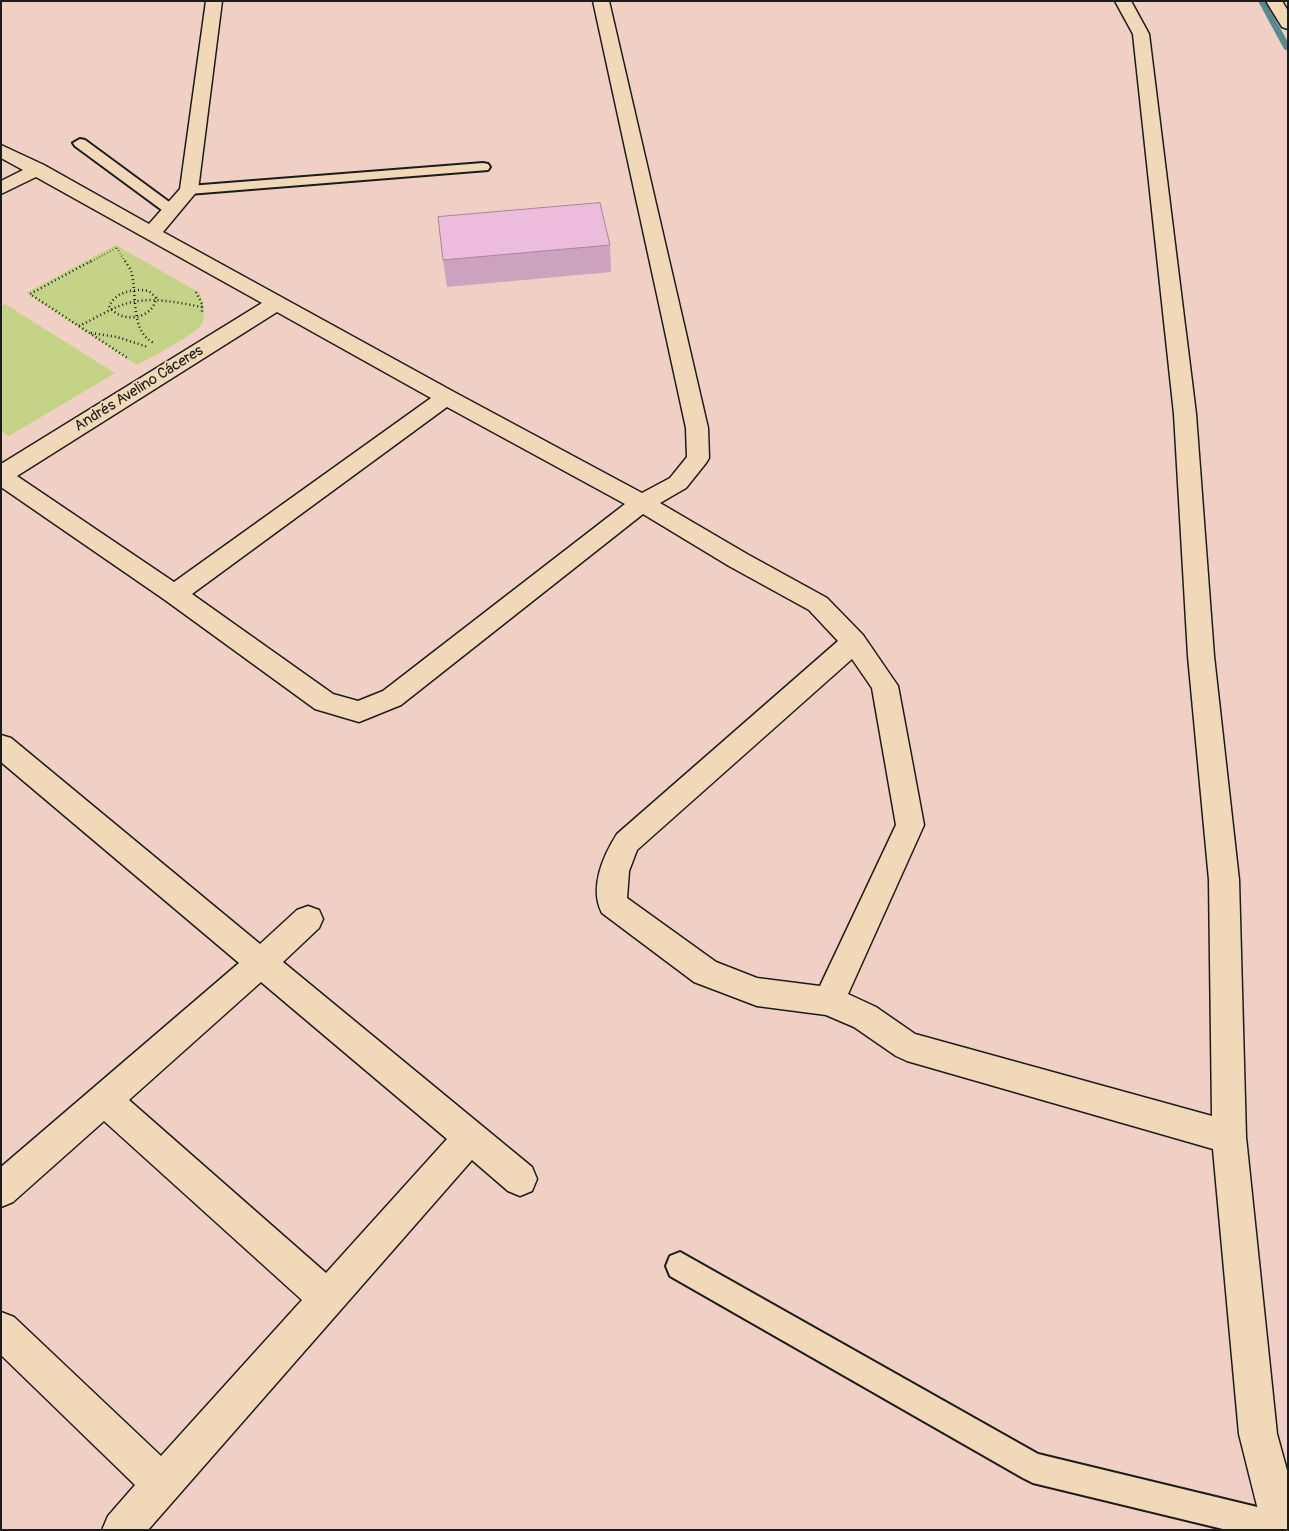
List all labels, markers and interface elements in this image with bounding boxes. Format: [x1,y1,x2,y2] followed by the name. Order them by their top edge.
[71,342,207,436] street label: Andrés Avelino Cáceres

